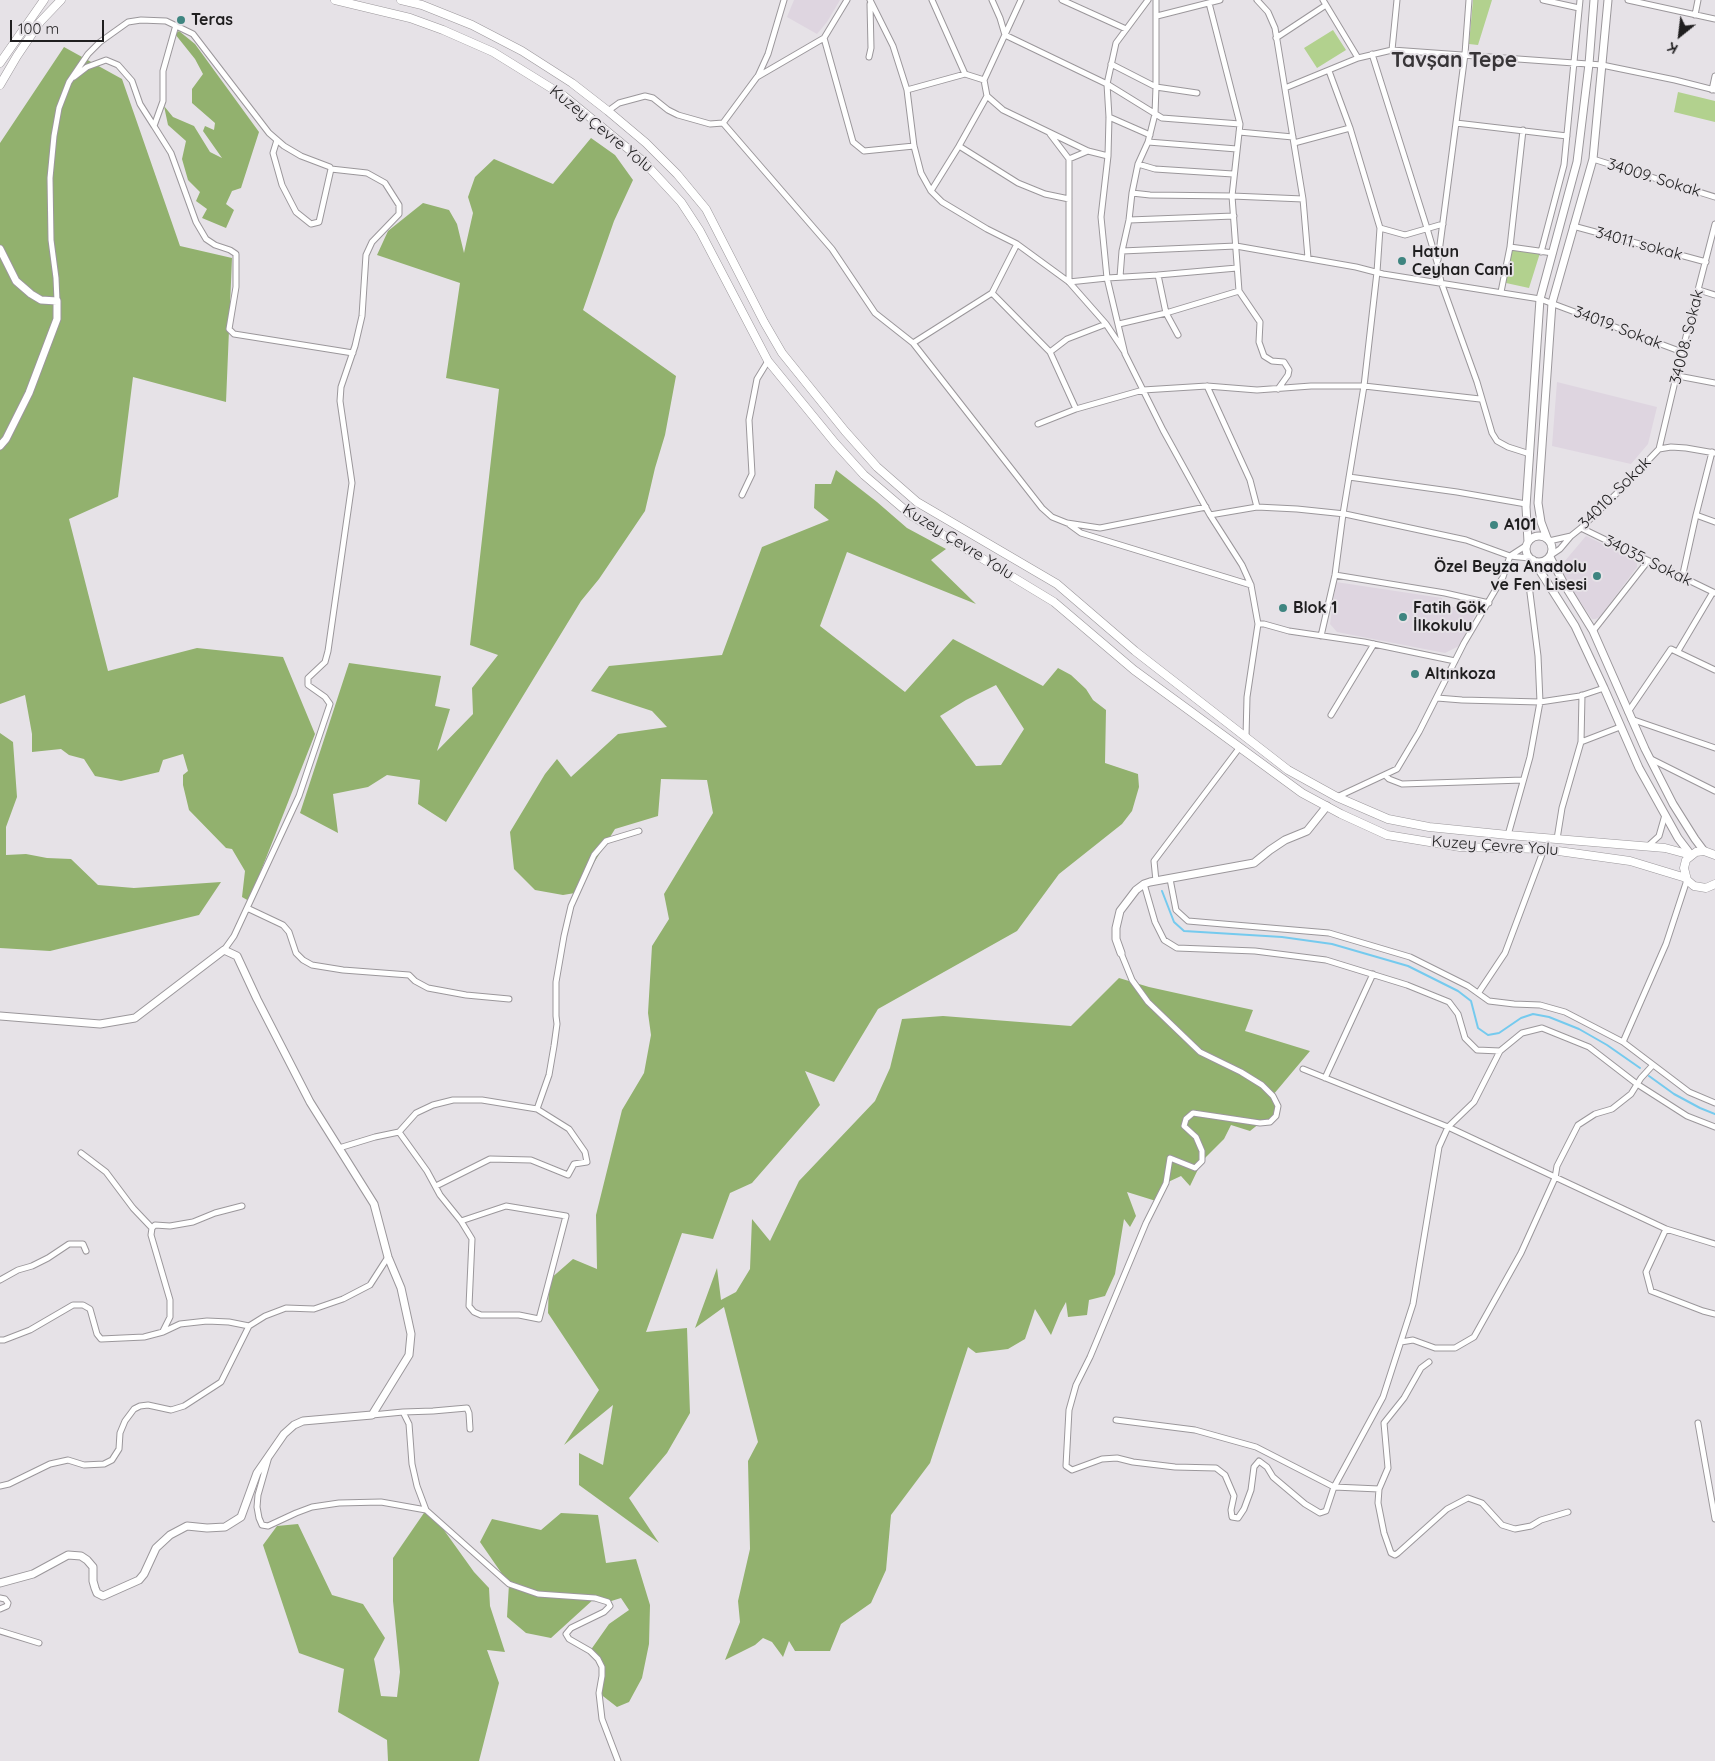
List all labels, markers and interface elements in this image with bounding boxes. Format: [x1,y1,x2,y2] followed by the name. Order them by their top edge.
[12,10,106,42] scale bar
[191,10,233,30] place label: Teras
[1655,10,1705,60] north arrow
[175,14,187,26] marker: Teras
[18,19,59,38] text: 100 m
[1664,38,1681,58] text: K
[1391,48,1517,74] district label: Tavşan Tepe
[545,81,657,177] street label: Kuzey Çevre Yolu
[1605,155,1703,201] street label: 34009. Sokak
[1593,223,1685,265] street label: 34011. sokak
[1412,242,1513,280] place label: Hatun Ceyhan Cami
[1396,255,1408,267] marker: Hatun Ceyhan Cami
[1666,288,1708,386] street label: 34008. Sokak
[1571,302,1665,354] street label: 34019. Sokak
[1575,453,1655,533] street label: 34010. Sokak
[899,500,1017,584] street label: Kuzey Çevre Yolu
[1504,515,1536,535] place label: A101
[1488,519,1500,531] marker: A101
[1601,531,1695,591] street label: 34035. Sokak
[1434,557,1587,595] place label: Özel Beyza Anadolu ve Fen Lisesi
[1591,570,1603,582] marker: Özel Beyza Anadolu ve Fen Lisesi
[1293,598,1337,618] place label: Blok 1
[1413,598,1486,636] place label: Fatih Gök İlkokulu
[1277,602,1289,614] marker: Blok 1
[1397,611,1409,623] marker: Fatih Gök İlkokulu
[1425,664,1496,684] place label: Altınkoza
[1409,668,1421,680] marker: Altınkoza
[1431,832,1559,860] street label: Kuzey Çevre Yolu

